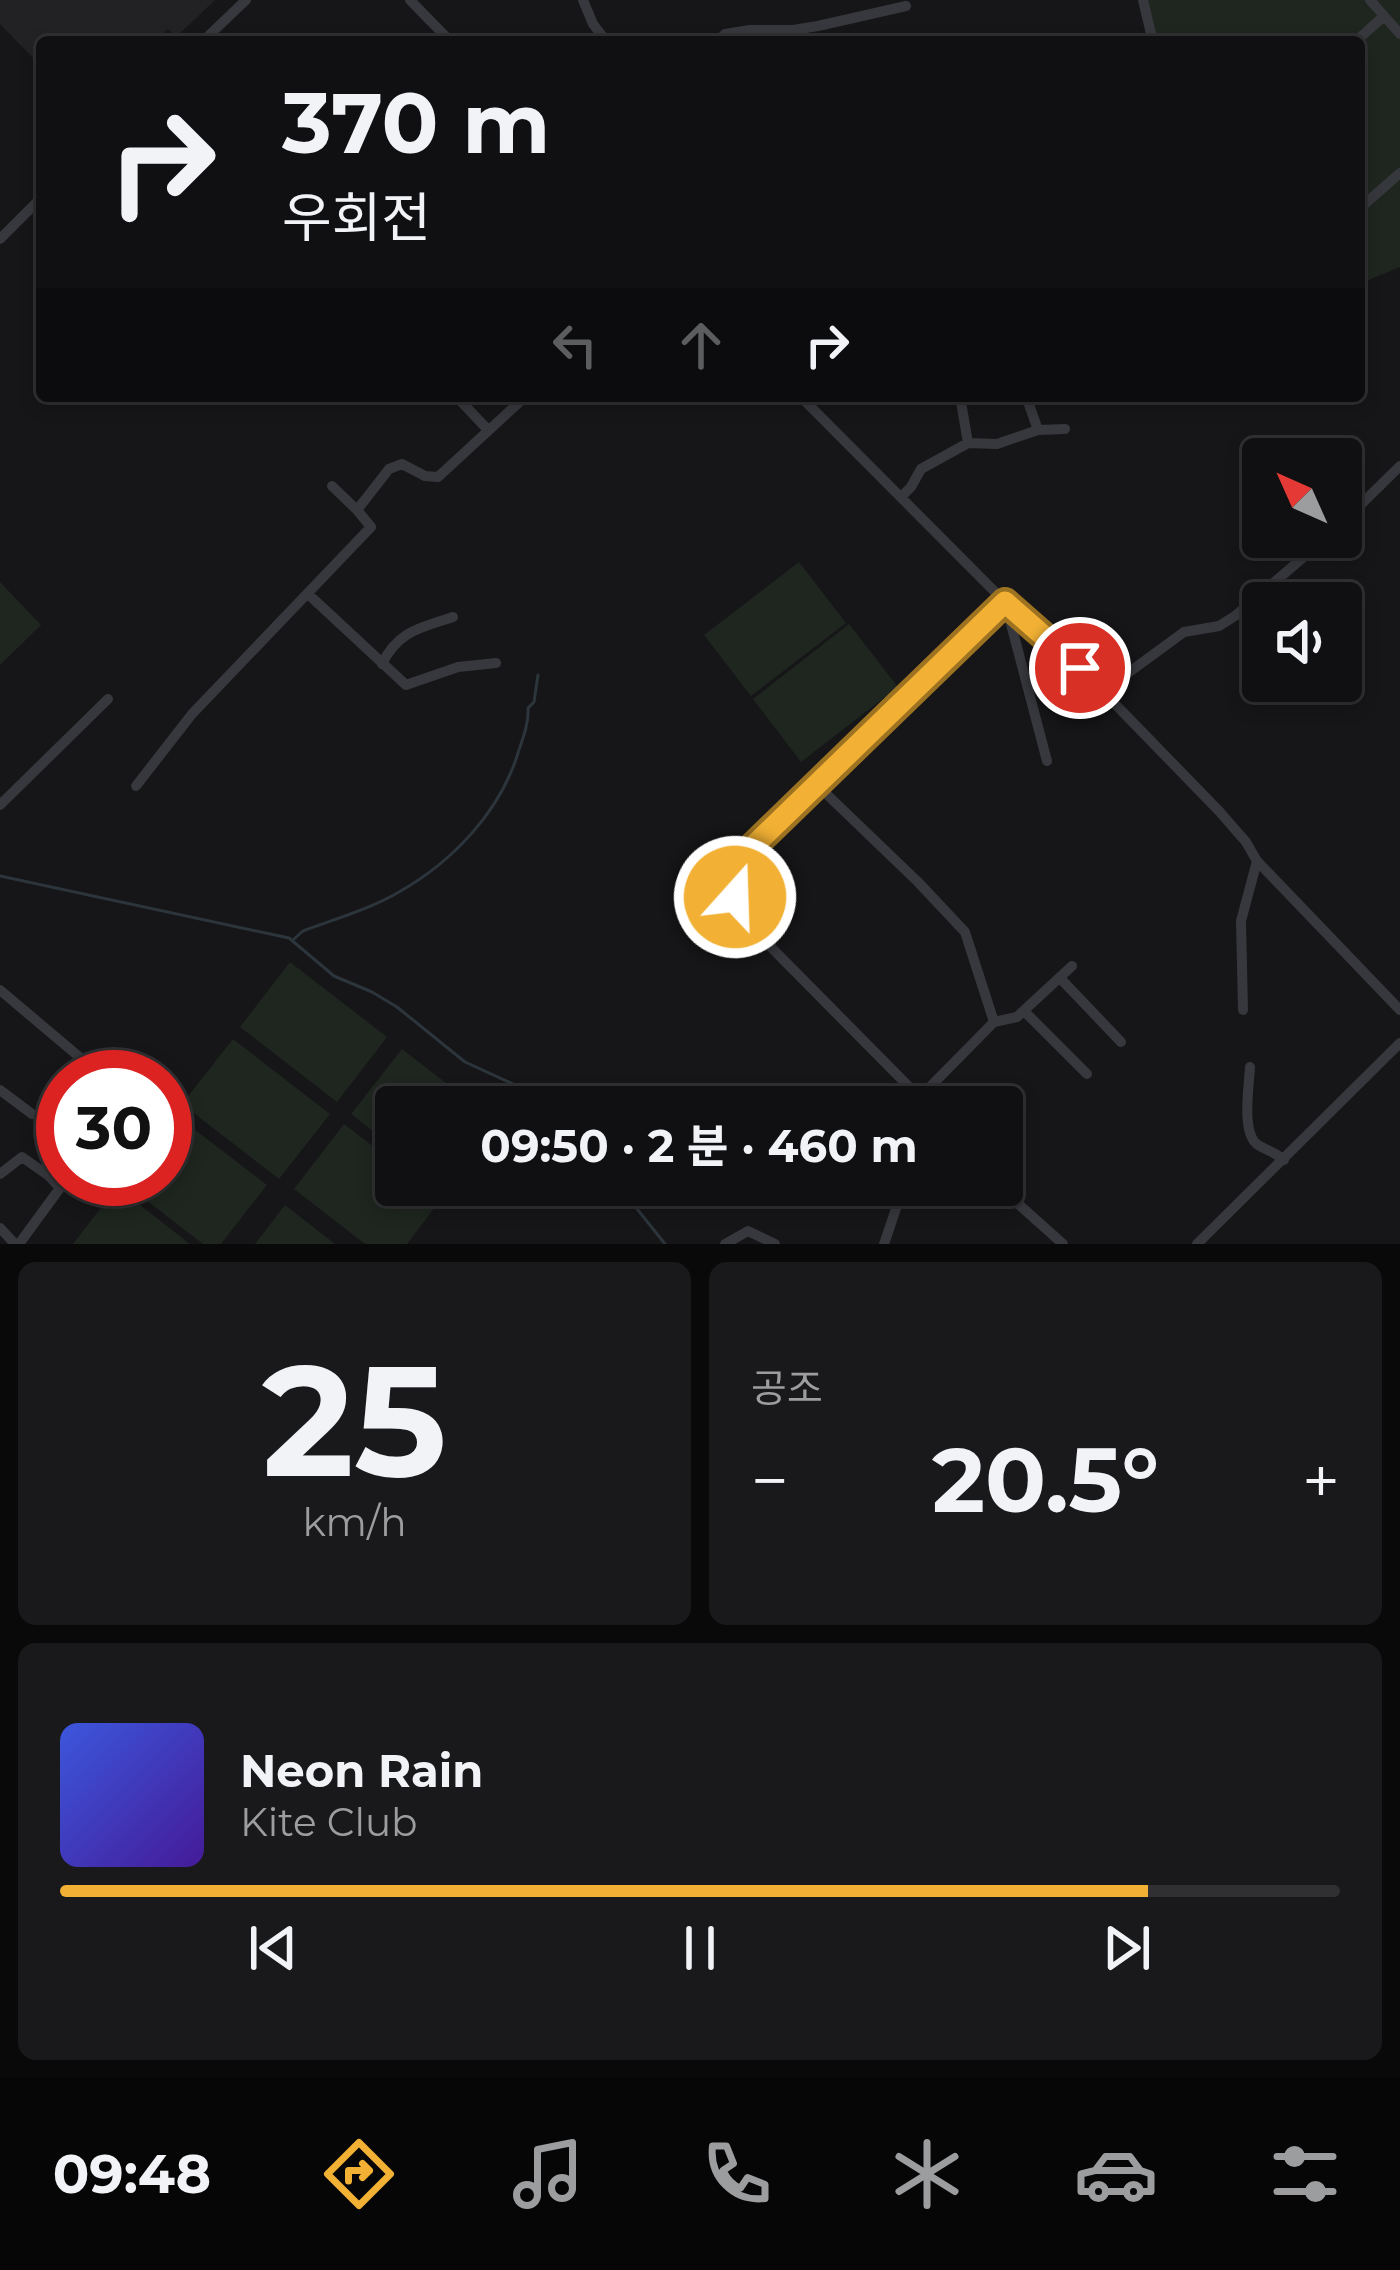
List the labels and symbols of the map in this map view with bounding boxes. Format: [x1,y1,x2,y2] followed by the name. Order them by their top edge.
[1242,438,1362,558] north arrow
[1029,617,1131,719] pin
[672,834,798,960] position arrow
[36,1050,192,1206] speed limit sign: 30

